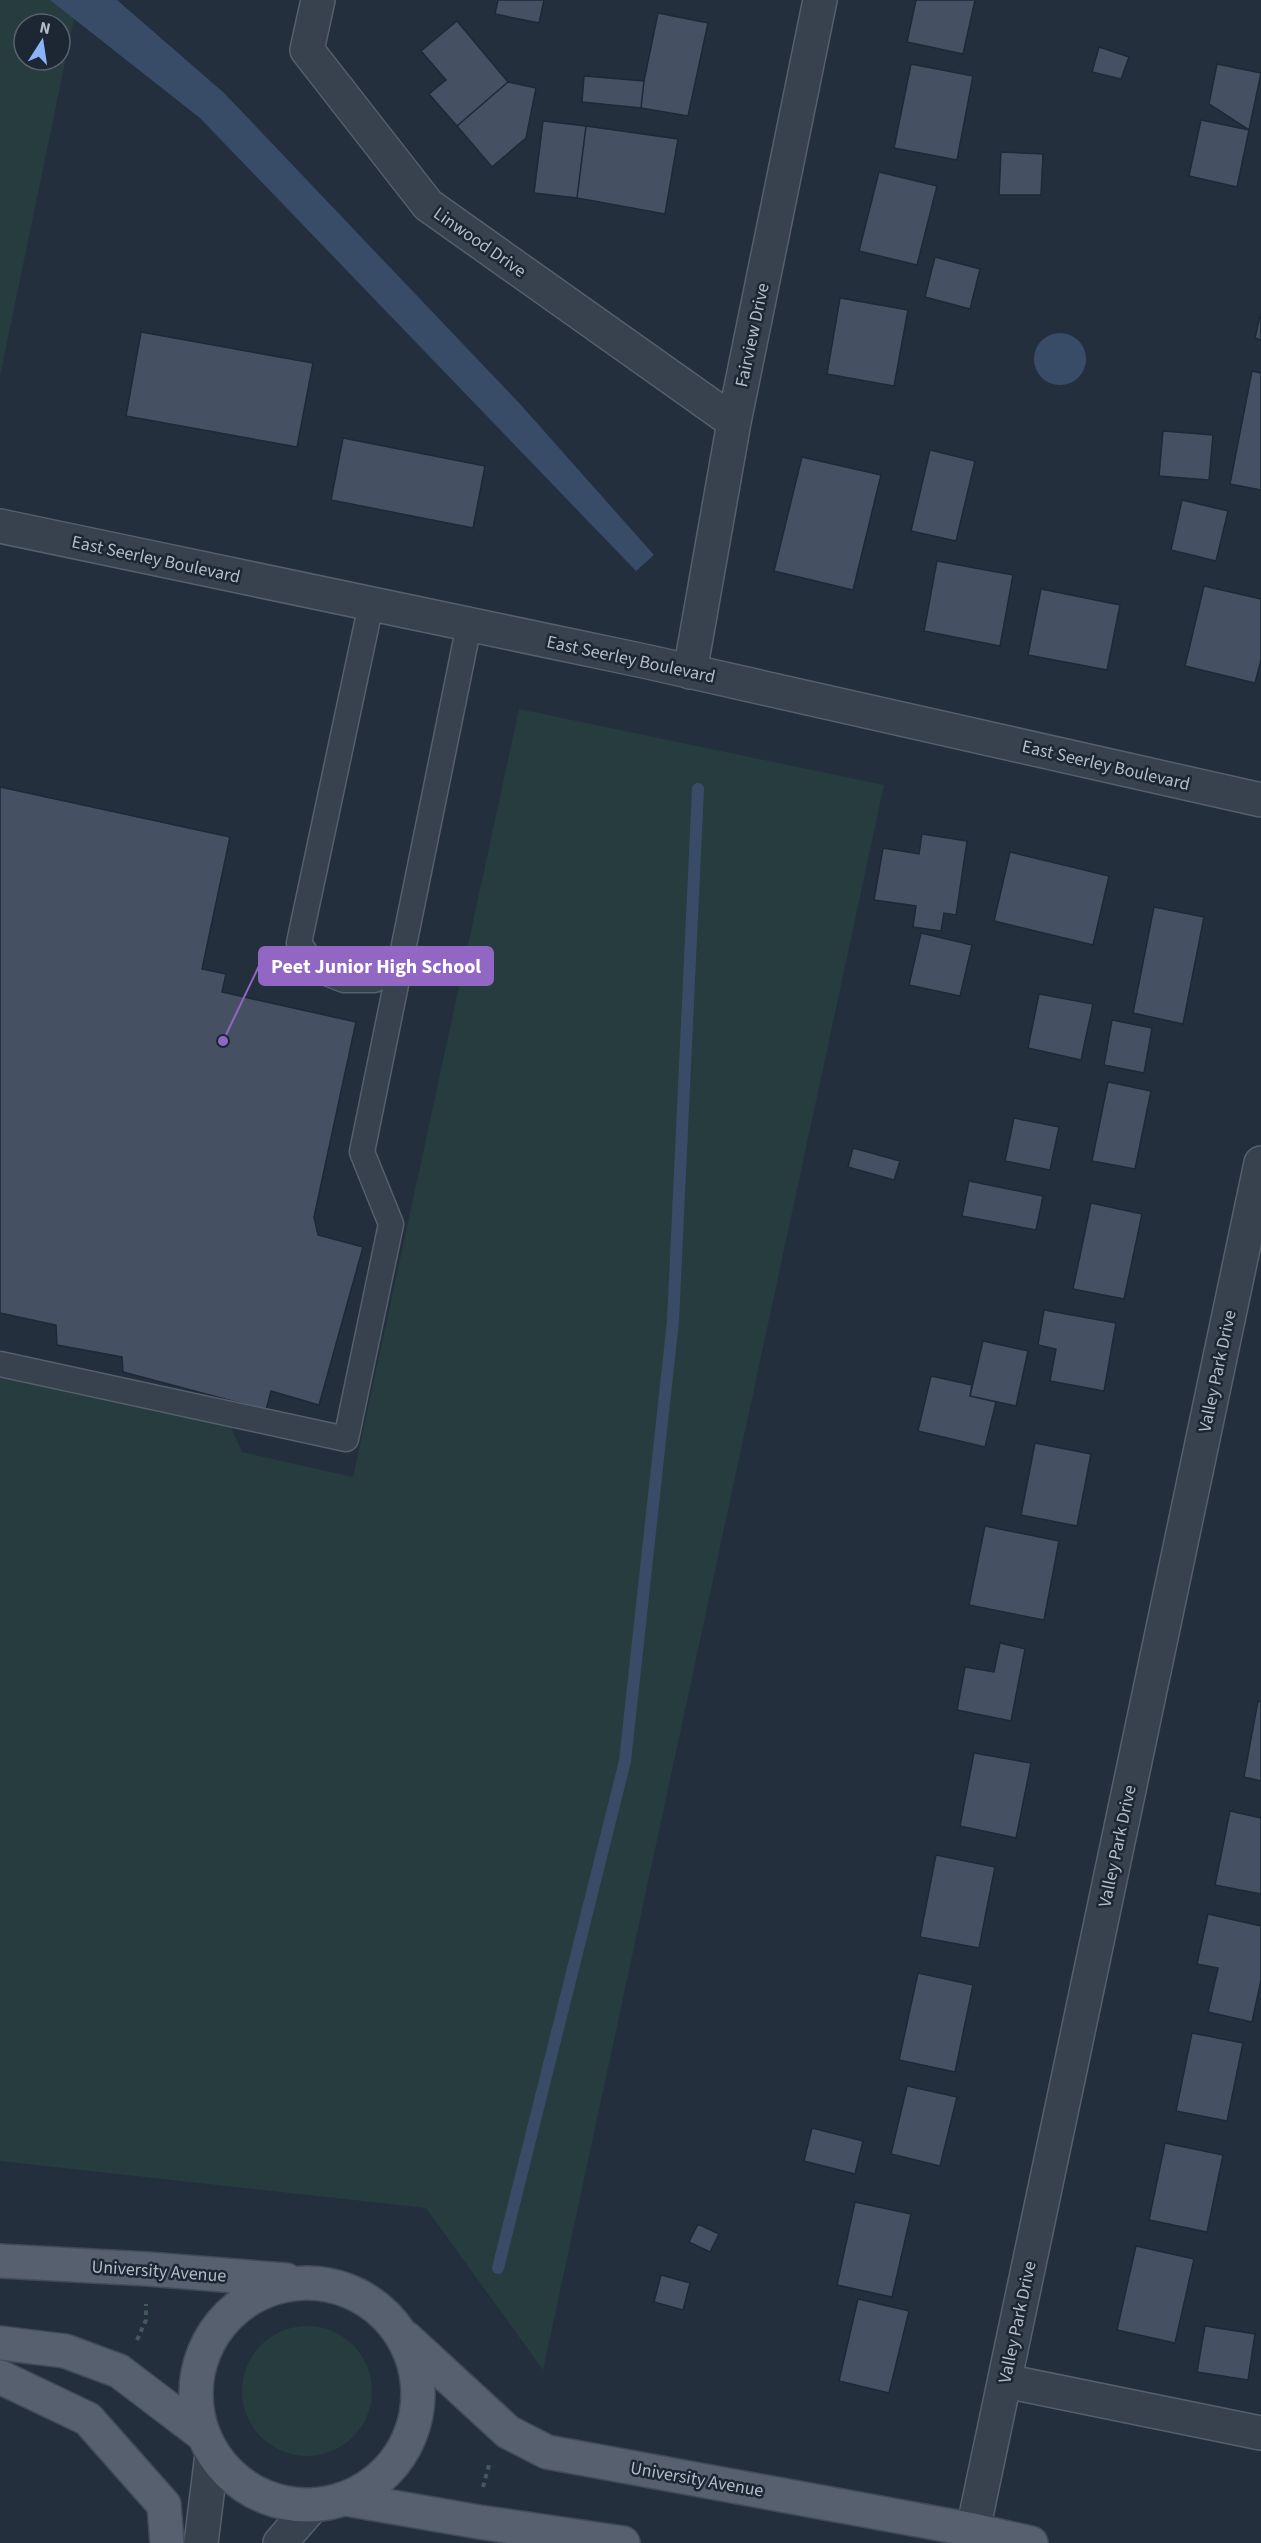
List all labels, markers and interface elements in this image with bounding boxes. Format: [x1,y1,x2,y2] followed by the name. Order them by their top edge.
[12,12,72,72] north arrow
[37,16,52,40] text: N
[428,201,531,284] street label: Linwood Drive
[729,281,776,389] street label: Fairview Drive
[69,529,242,590] street label: East Seerley Boulevard
[544,629,717,690] street label: East Seerley Boulevard
[1019,734,1192,797] street label: East Seerley Boulevard
[259,947,493,985] callout: Peet Junior High School
[271,953,481,981] text: Peet Junior High School
[1192,1308,1243,1435] street label: Valley Park Drive
[1092,1783,1143,1910] street label: Valley Park Drive
[91,2254,227,2289] street label: University Avenue
[992,2259,1043,2386] street label: Valley Park Drive
[628,2455,766,2504] street label: University Avenue

